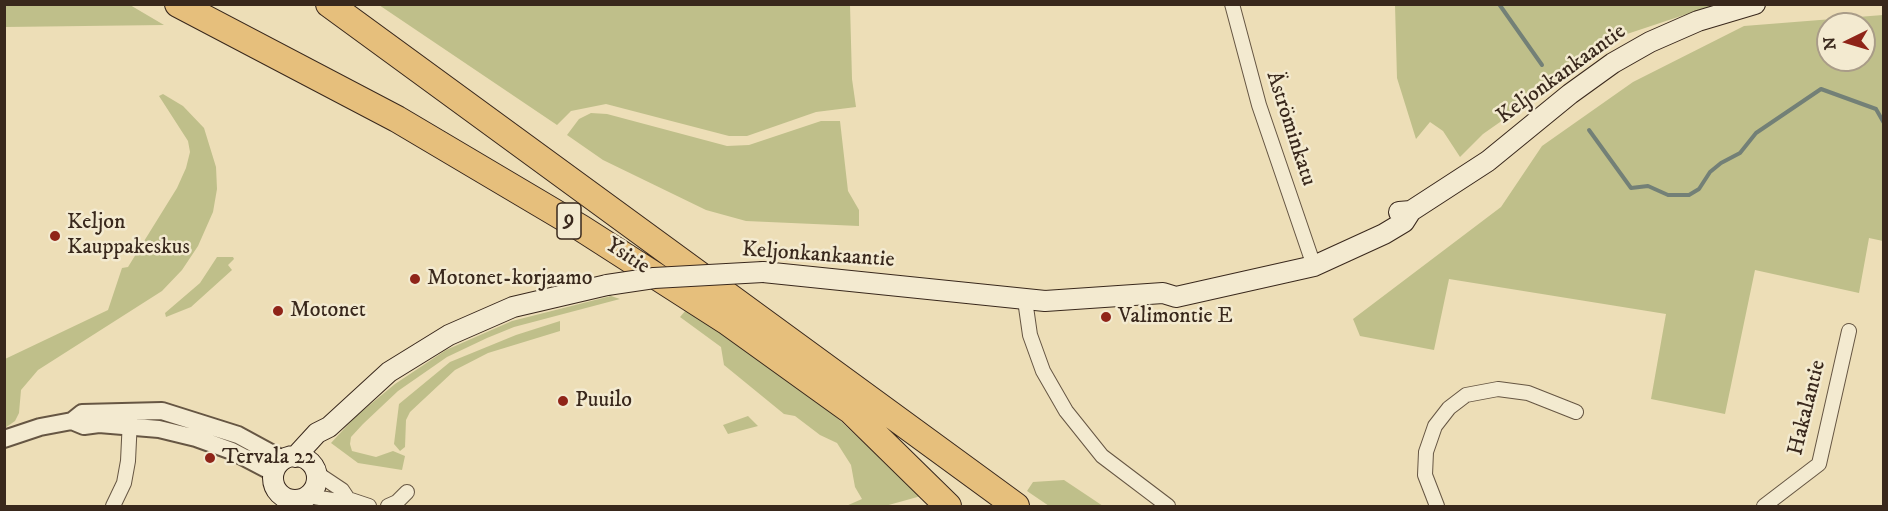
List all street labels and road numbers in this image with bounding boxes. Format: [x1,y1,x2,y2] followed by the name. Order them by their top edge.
[1492,19,1632,131] street label: Keljonkankaantie
[1259,68,1321,190] street label: Äströminkatu
[557,203,581,239] road number: 9
[600,233,654,281] street label: Ysitie
[741,237,895,275] street label: Keljonkankaantie
[1783,358,1833,458] street label: Hakalantie

